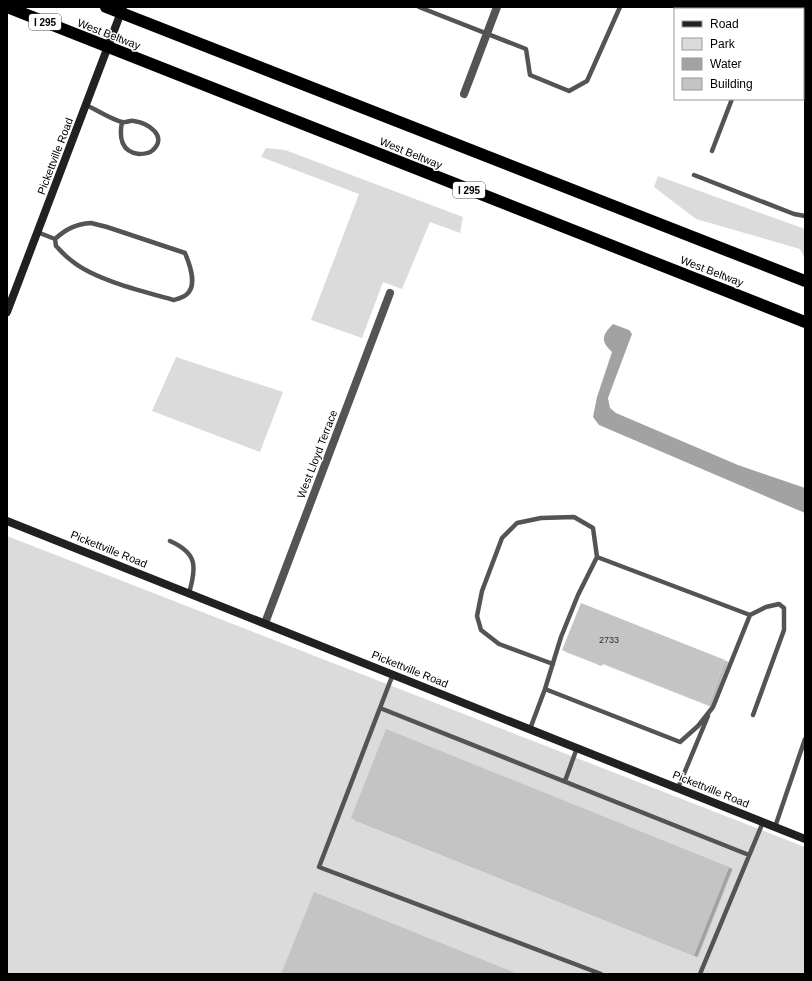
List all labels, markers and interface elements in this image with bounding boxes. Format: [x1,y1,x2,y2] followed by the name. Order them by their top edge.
[674,8,804,100] legend
[29,14,61,30] road number: I 295
[76,16,143,52] street label: West Beltway
[710,17,739,31] text: Road
[710,37,736,51] text: Park
[710,57,742,71] text: Water
[710,77,753,91] text: Building
[35,116,75,196] street label: Pickettville Road
[378,135,445,171] street label: West Beltway
[453,182,485,198] road number: I 295
[679,253,746,289] street label: West Beltway
[295,408,339,500] street label: West Lloyd Terrace
[69,528,149,570] street label: Pickettville Road
[599,635,619,645] house number: 2733
[370,648,450,690] street label: Pickettville Road
[671,768,751,810] street label: Pickettville Road

